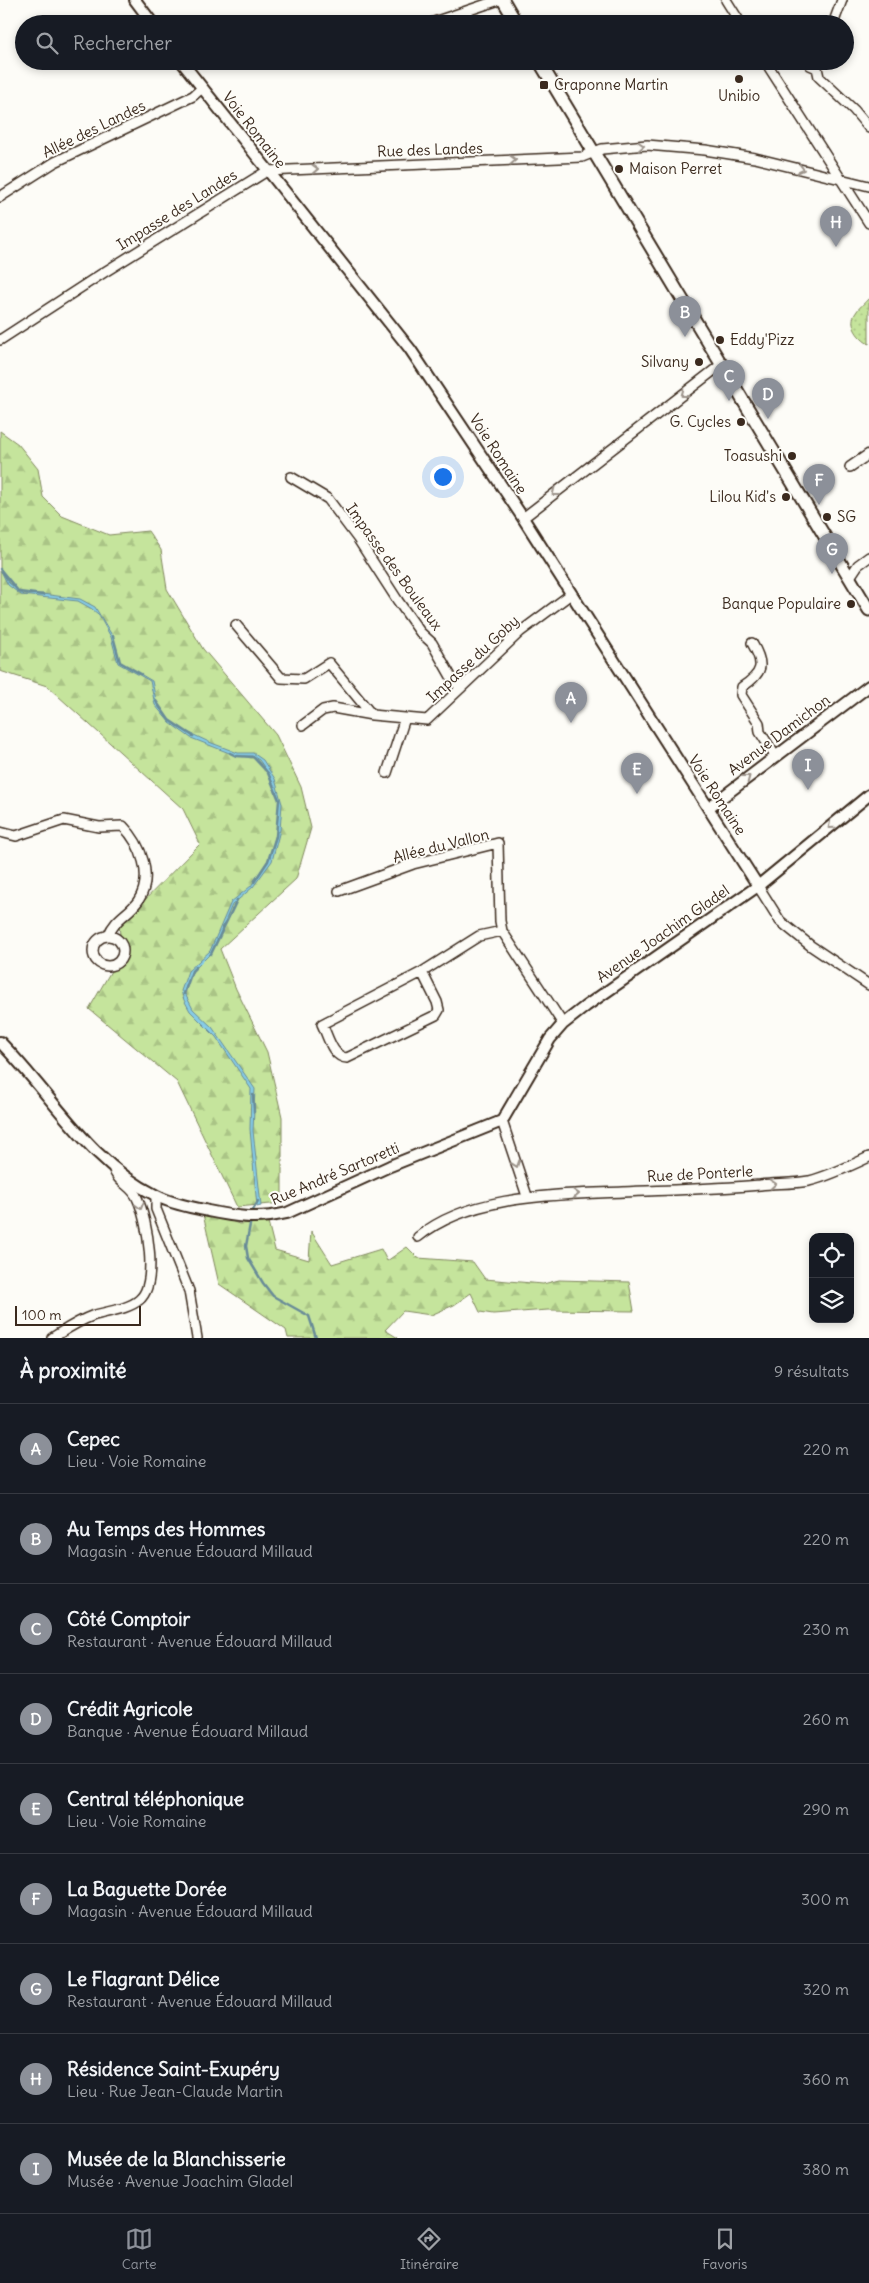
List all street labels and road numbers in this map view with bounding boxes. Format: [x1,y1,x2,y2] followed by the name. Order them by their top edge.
[219,88,290,172] street label: Voie Romaine
[39,95,149,162] street label: Allée des Landes
[377,138,483,161] street label: Rue des Landes
[113,165,241,254] street label: Impasse des Landes
[465,410,531,497] street label: Voie Romaine
[342,500,447,634] street label: Impasse des Bouleaux
[423,611,523,706] street label: Impasse du Goby
[724,690,834,779] street label: Avenue Damichon
[684,751,750,838] street label: Voie Romaine
[391,824,491,867] street label: Allée du Vallon
[593,881,733,987] street label: Avenue Joachim Gladel
[268,1138,402,1209] street label: Rue André Sartoretti
[646,1161,754,1186] street label: Rue de Ponterle

